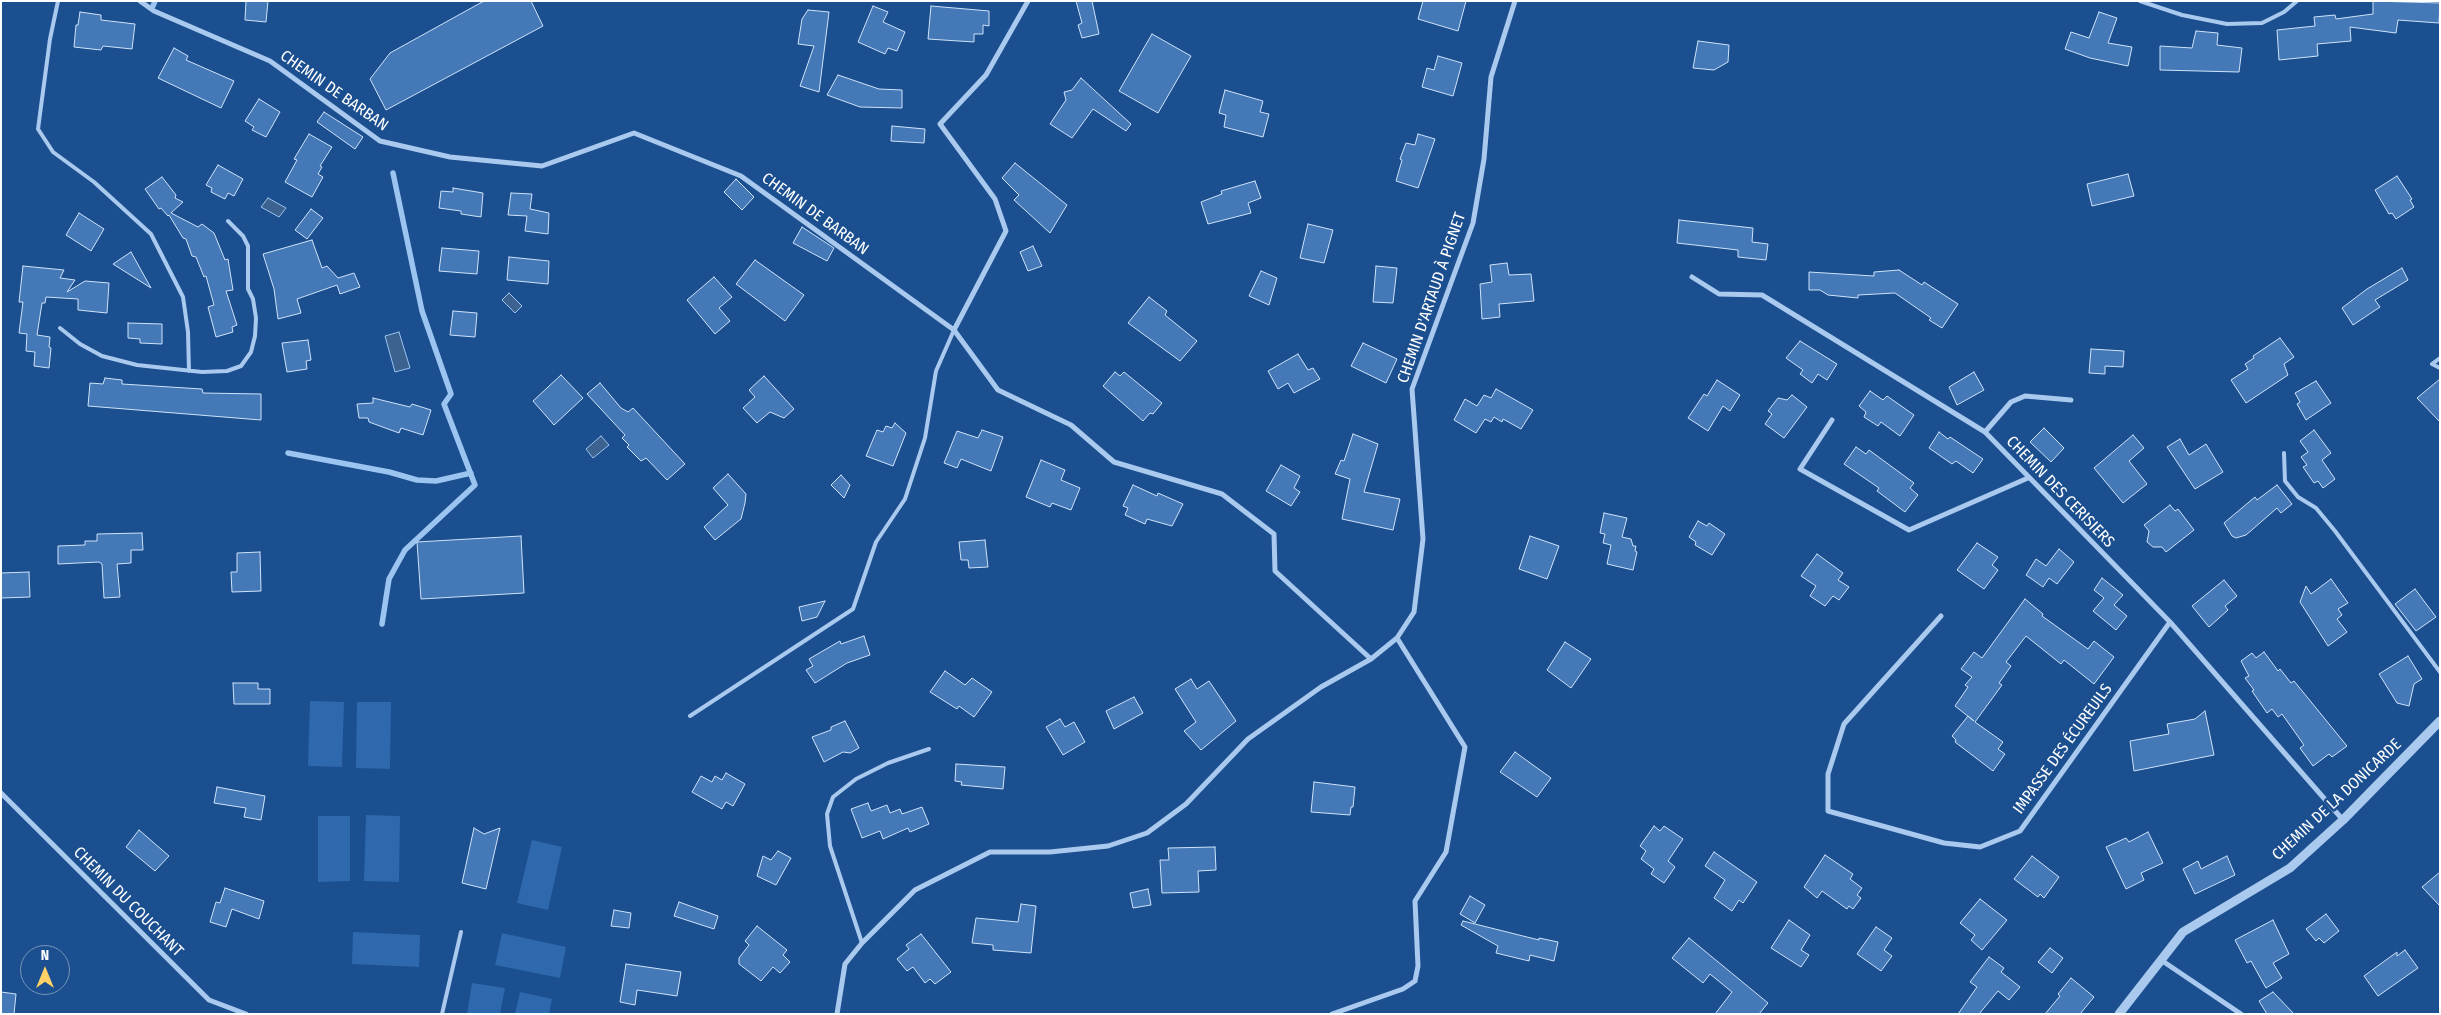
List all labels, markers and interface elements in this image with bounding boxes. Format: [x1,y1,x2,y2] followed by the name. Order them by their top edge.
[276,47,392,135] street label: CHEMIN DE BARBAN
[758,169,872,259] street label: CHEMIN DE BARBAN
[1394,210,1470,386] street label: CHEMIN D'ARTAUD À PIGNET
[2002,432,2118,552] street label: CHEMIN DES CERISIERS
[2009,680,2117,818] street label: IMPASSE DES ÉCUREUILS
[2268,735,2406,865] street label: CHEMIN DE LA DONICARDE
[69,843,187,961] street label: CHEMIN DU COUCHANT
[20,945,70,995] north arrow
[41,947,49,964] text: N

